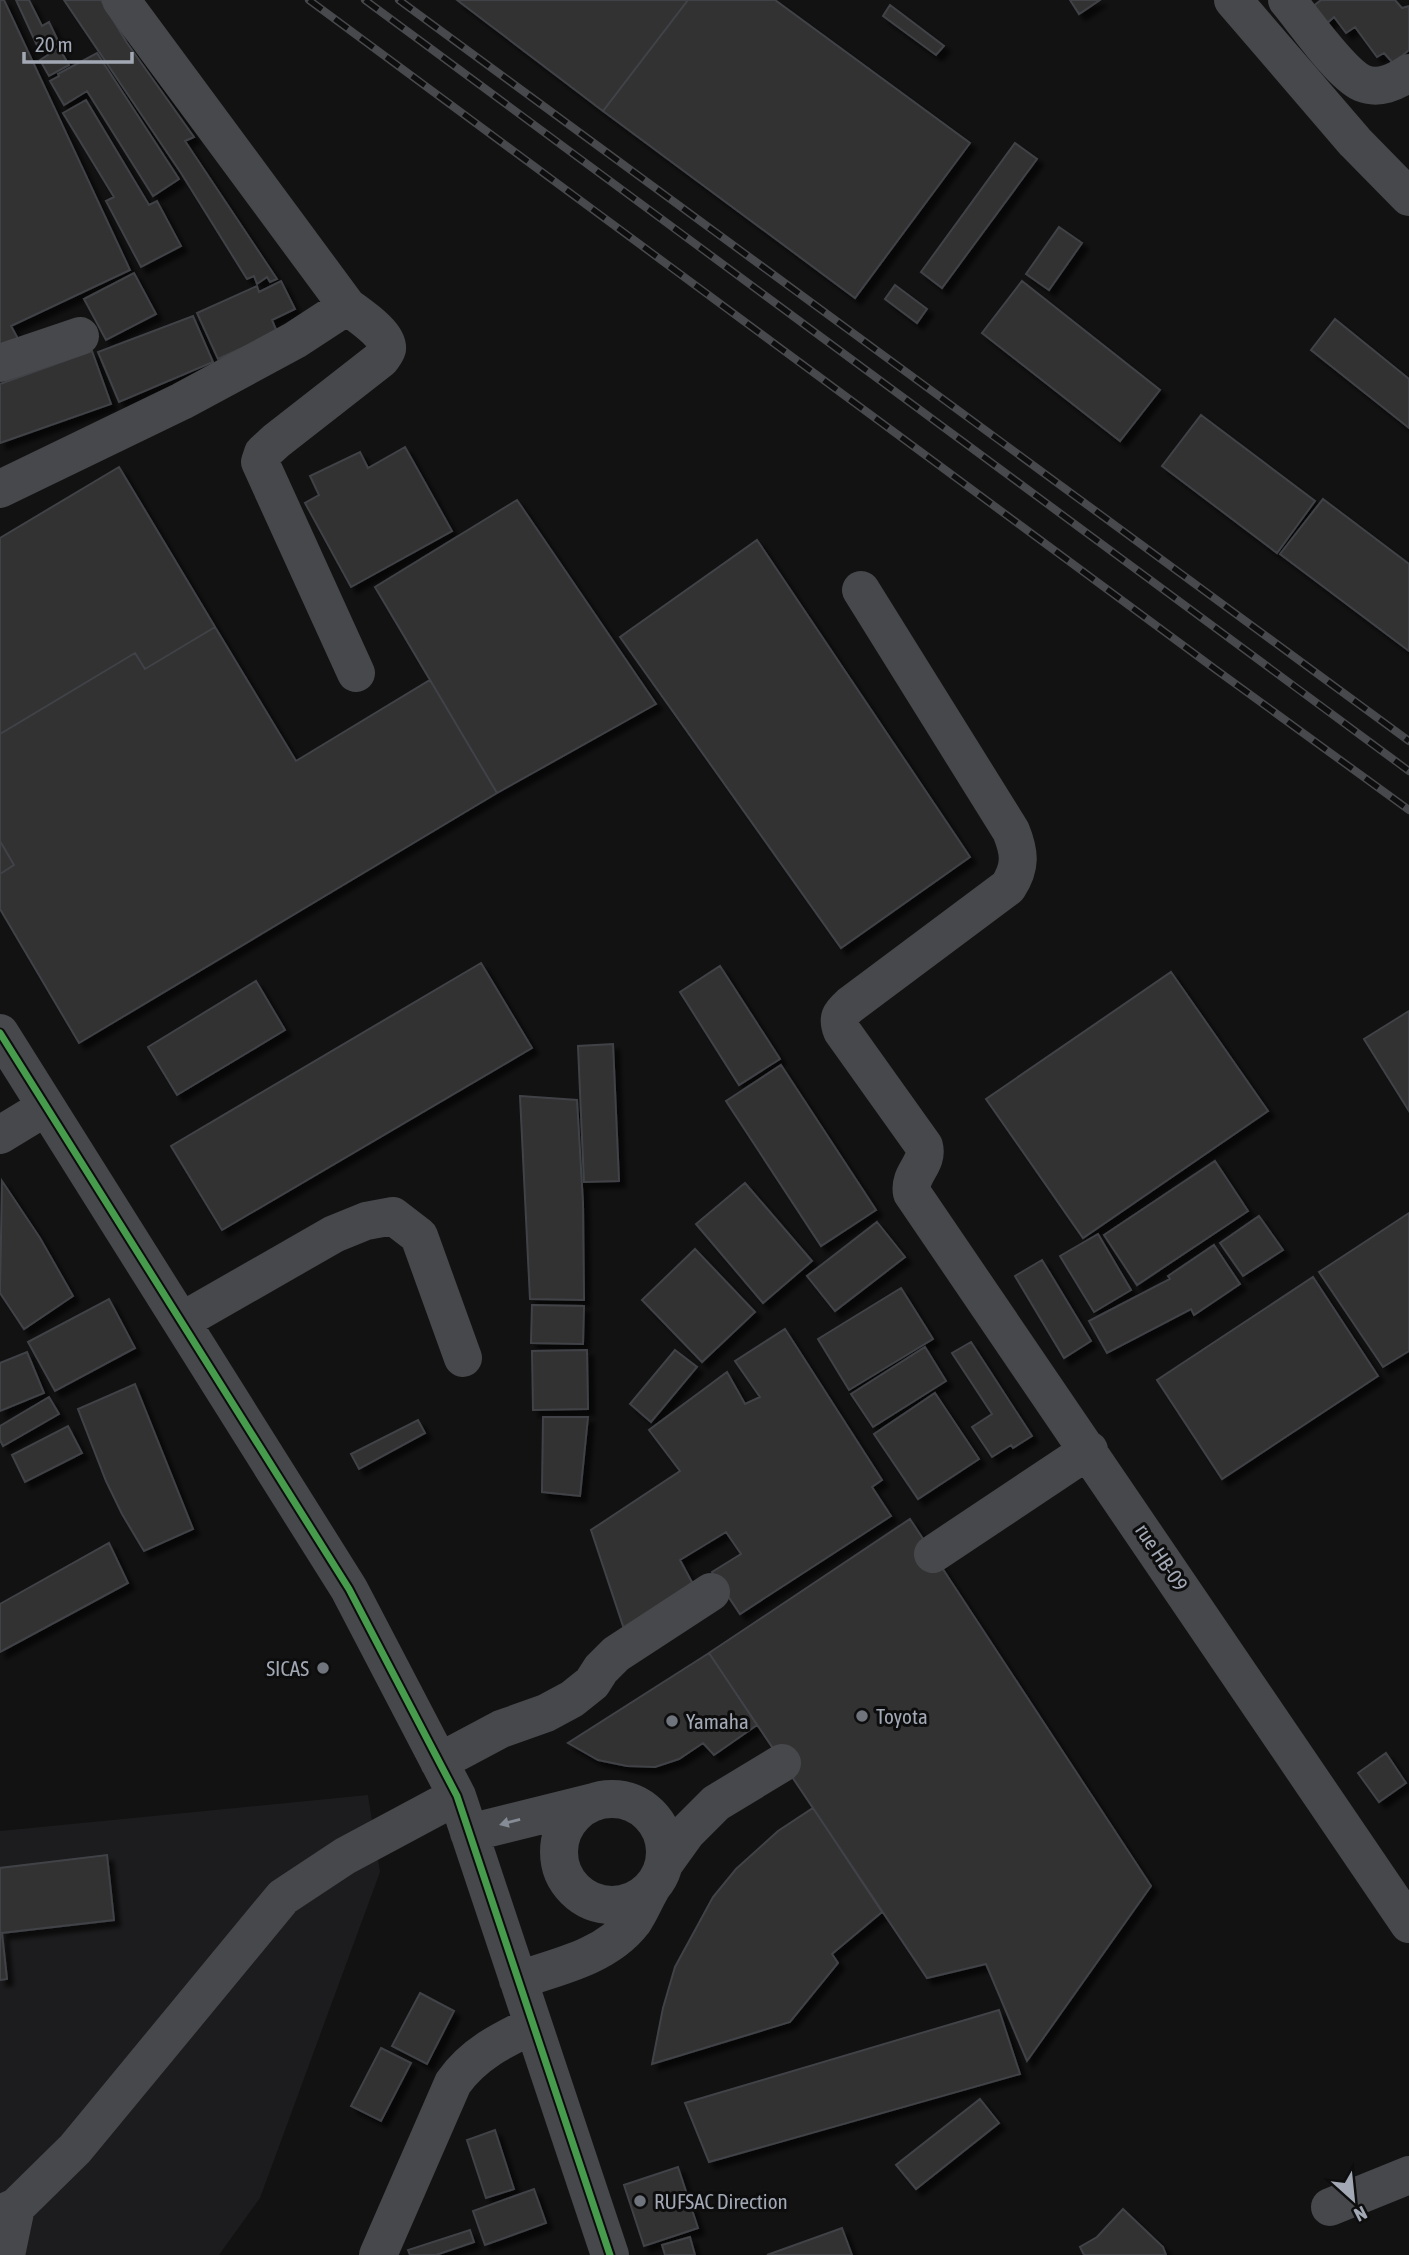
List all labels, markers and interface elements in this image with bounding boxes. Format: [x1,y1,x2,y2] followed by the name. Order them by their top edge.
[24,21,133,65] scale bar
[35,32,73,56] text: 20 m
[1131,1519,1193,1595] street label: rue HB-09
[266,1656,309,1680] place label: SICAS
[315,1660,331,1676] marker: SICAS
[876,1704,928,1728] place label: Toyota
[854,1708,870,1724] marker: Toyota
[686,1709,749,1733] place label: Yamaha
[664,1713,680,1729] marker: Yamaha
[499,1817,521,1828] one-way arrow
[1318,2164,1388,2234] north arrow
[654,2189,788,2213] place label: RUFSAC Direction
[632,2193,648,2209] marker: RUFSAC Direction
[1351,2202,1371,2226] text: N

